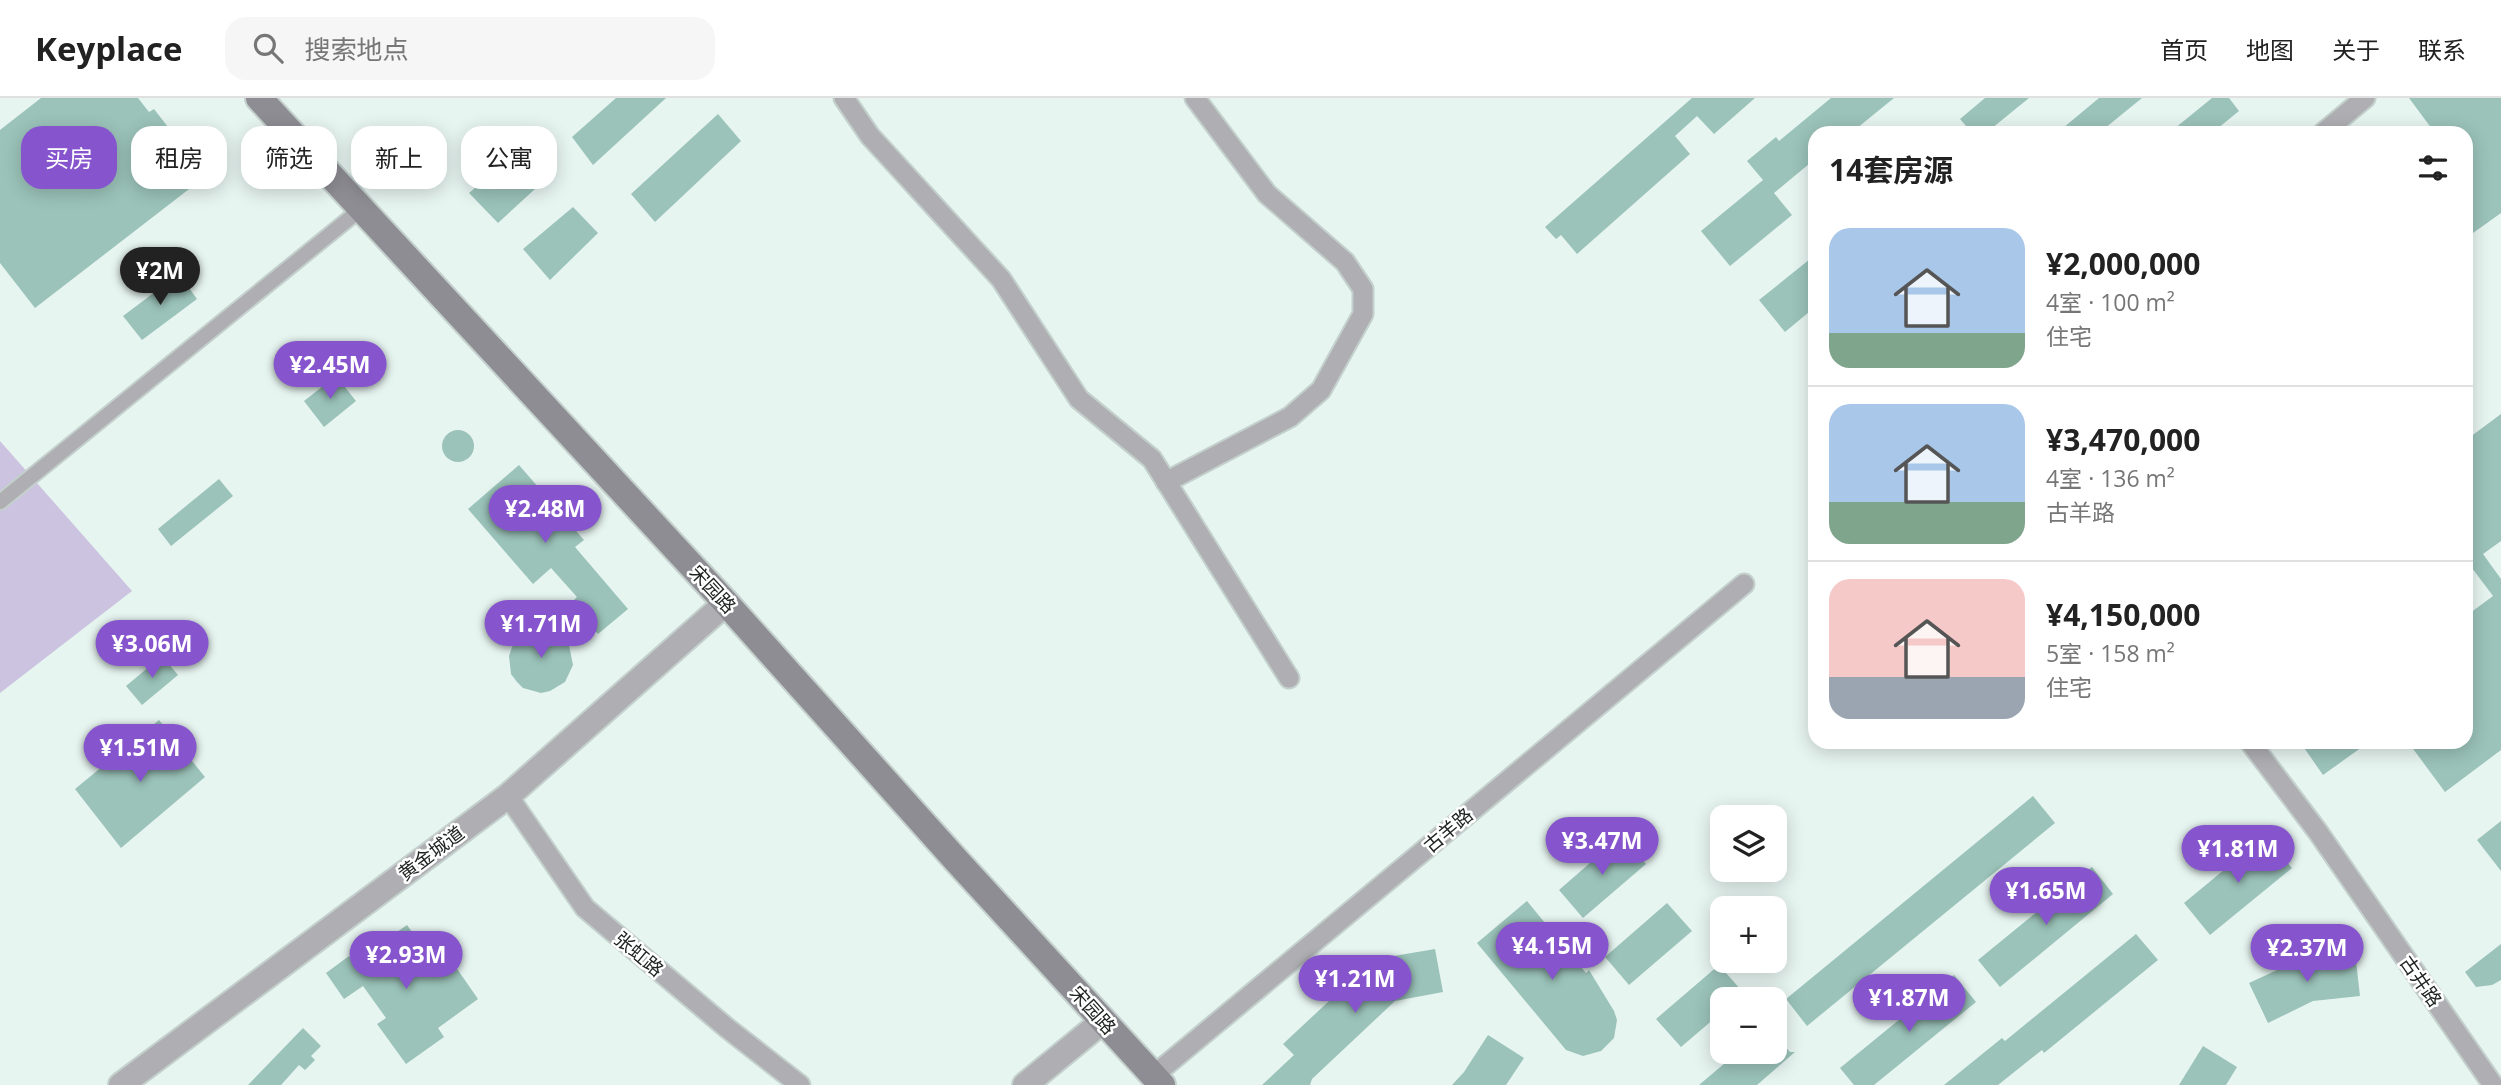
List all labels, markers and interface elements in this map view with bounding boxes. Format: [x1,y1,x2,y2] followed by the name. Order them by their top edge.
[225,17,715,80] search box
[35,26,183,71] text: Keyplace
[249,29,287,67] icon: search
[305,31,409,67] text: 搜索地点
[2160,33,2208,66] text: 首页
[2246,33,2294,66] text: 地图
[2332,33,2380,66] text: 关于
[2418,33,2466,66] text: 联系
[21,126,117,189] chip: 买房
[131,126,227,189] chip: 租房
[241,126,337,189] chip: 筛选
[351,126,447,189] chip: 新上
[461,126,557,189] chip: 公寓
[1829,149,1953,190] text: 14套房源
[2414,149,2452,187] icon: filters
[2046,243,2200,284] text: ¥2,000,000
[126,248,194,307] pin: ¥2M
[136,254,184,286] text: ¥2M
[1885,256,1969,340] icon: home
[2046,286,2175,318] text: 4室 · 100 m²
[2046,320,2092,352] text: 住宅
[273,342,387,401] pin: ¥2.45M
[290,348,370,380] text: ¥2.45M
[2046,419,2200,460] text: ¥3,470,000
[1885,432,1969,516] icon: home
[2046,462,2175,494] text: 4室 · 136 m²
[488,486,602,545] pin: ¥2.48M
[505,492,585,524] text: ¥2.48M
[2046,496,2115,528] text: 古羊路
[684,559,742,619] street label: 宋园路
[2046,594,2200,635] text: ¥4,150,000
[484,601,598,660] pin: ¥1.71M
[501,607,581,639] text: ¥1.71M
[1885,607,1969,691] icon: home
[95,620,209,680] pin: ¥3.06M
[112,627,192,659] text: ¥3.06M
[2046,637,2175,669] text: 5室 · 158 m²
[2046,671,2092,703] text: 住宅
[83,724,197,784] pin: ¥1.51M
[100,731,180,763] text: ¥1.51M
[1418,802,1478,858] street label: 古羊路
[1710,805,1787,1064] map controls
[1710,805,1787,882] button: layers
[1545,818,1659,877] pin: ¥3.47M
[393,820,469,886] street label: 黄金城道
[1562,824,1642,856] text: ¥3.47M
[2181,826,2295,885] pin: ¥1.81M
[2198,832,2278,864] text: ¥1.81M
[1989,868,2103,927] pin: ¥1.65M
[2006,874,2086,906] text: ¥1.65M
[1710,896,1787,973] button: +
[1495,922,1609,982] pin: ¥4.15M
[2250,924,2364,984] pin: ¥2.37M
[609,926,669,982] street label: 张虹路
[1512,929,1592,961] text: ¥4.15M
[2267,931,2347,963] text: ¥2.37M
[349,932,463,991] pin: ¥2.93M
[366,938,446,970] text: ¥2.93M
[2394,950,2448,1012] street label: 古井路
[1298,956,1412,1015] pin: ¥1.21M
[1315,962,1395,994] text: ¥1.21M
[1852,974,1966,1034] pin: ¥1.87M
[1064,980,1122,1040] street label: 宋园路
[1869,981,1949,1013] text: ¥1.87M
[1710,987,1787,1064] button: −

